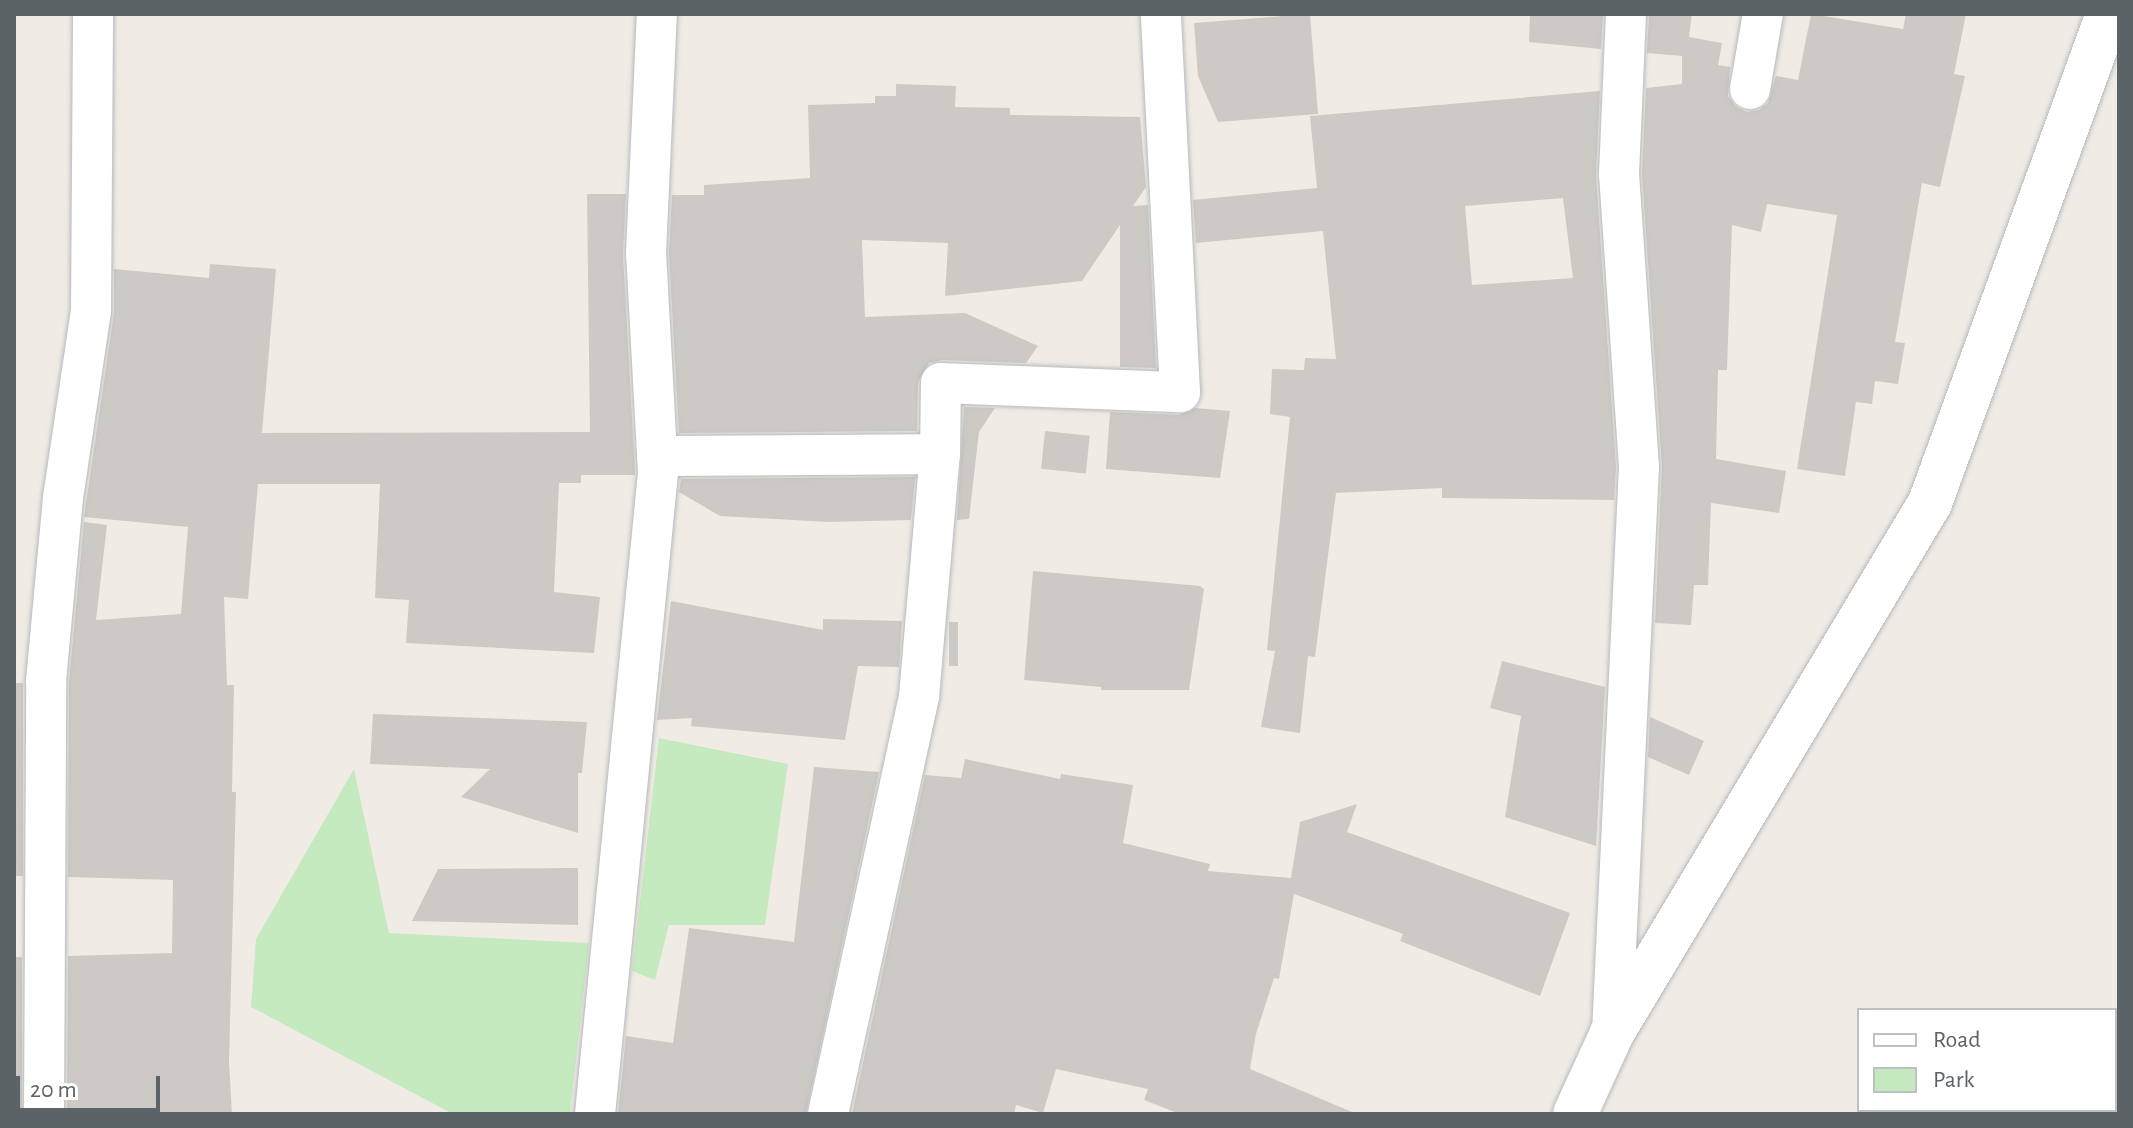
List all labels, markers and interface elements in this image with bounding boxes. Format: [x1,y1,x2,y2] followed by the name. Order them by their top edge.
[1857,1008,2117,1112] legend
[1933,1028,1981,1052] text: Road
[20,1060,164,1110] scale bar
[1933,1068,1974,1092] text: Park
[30,1078,77,1102] text: 20 m

